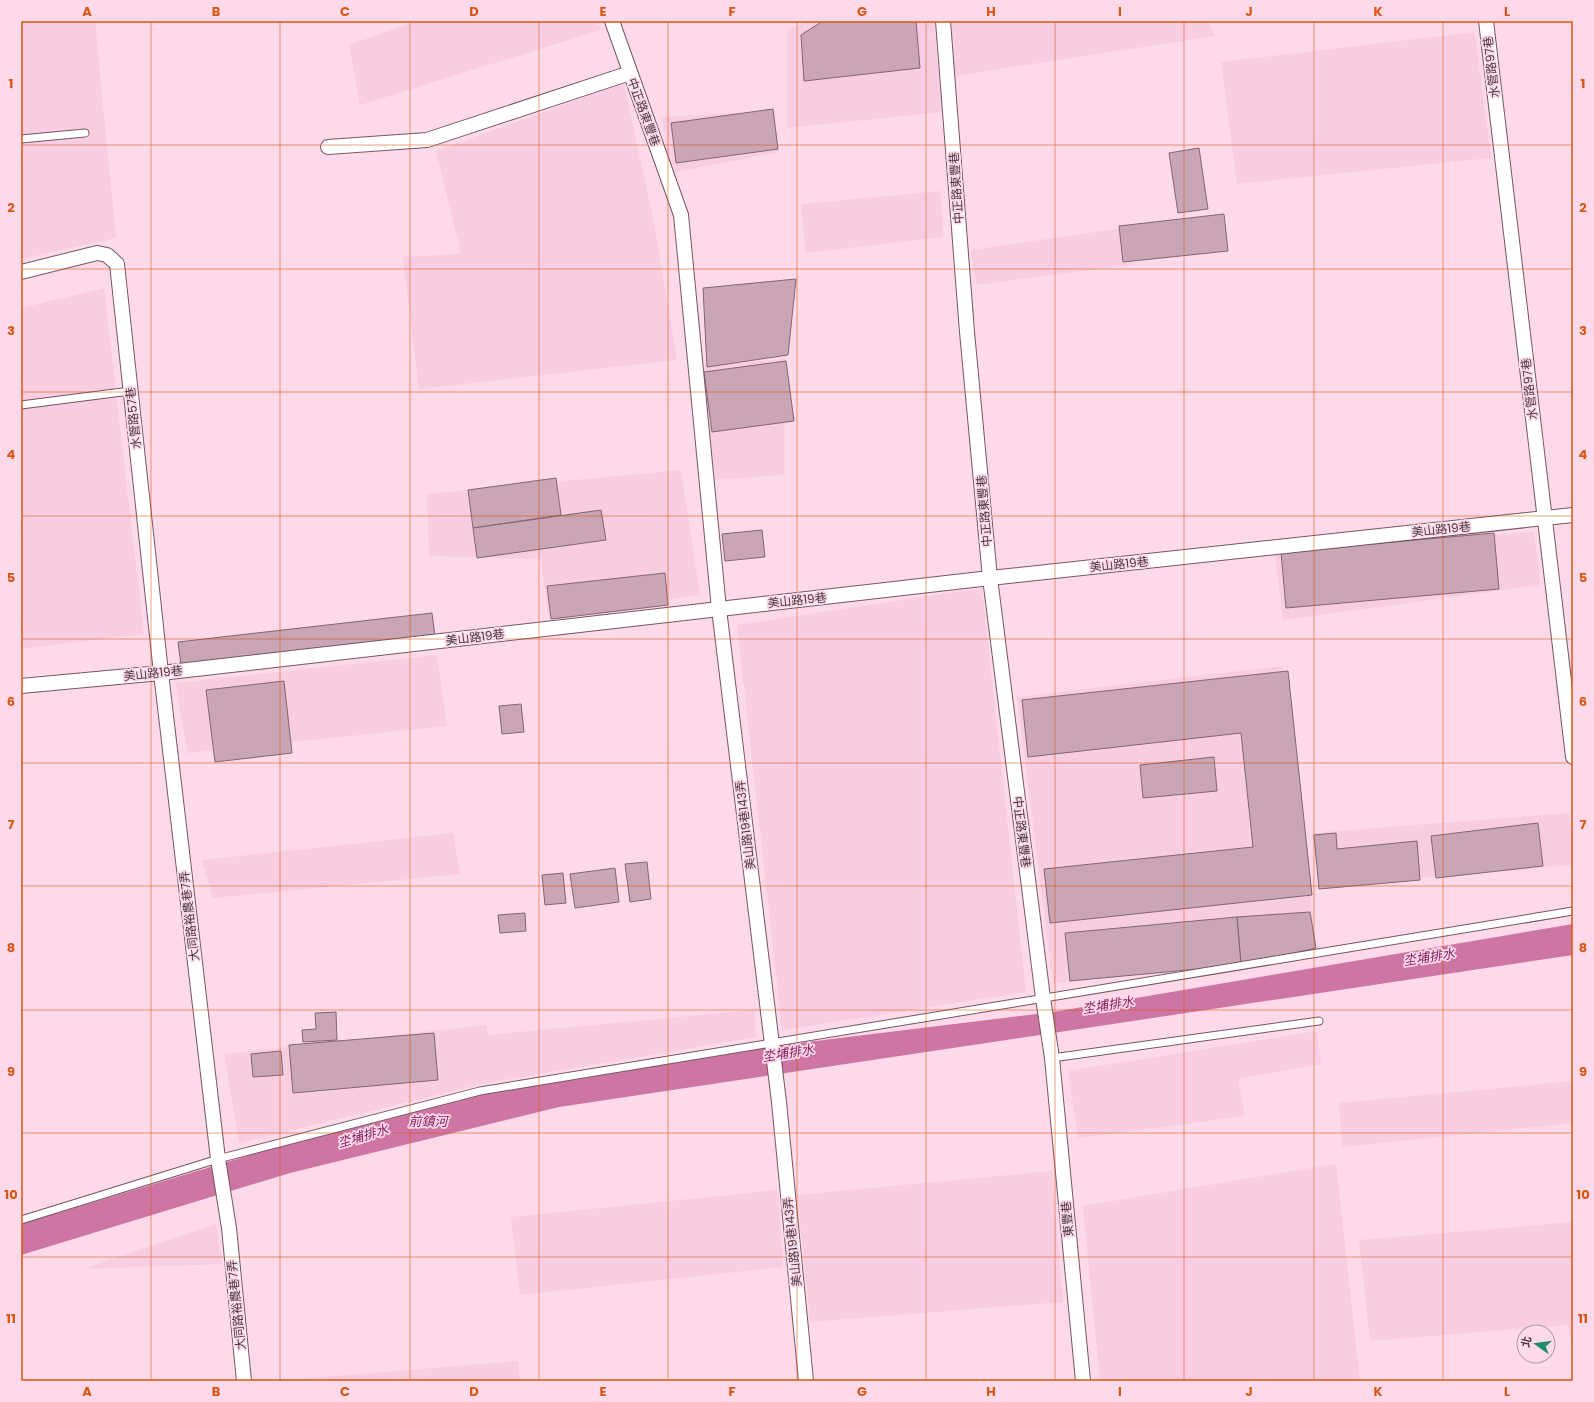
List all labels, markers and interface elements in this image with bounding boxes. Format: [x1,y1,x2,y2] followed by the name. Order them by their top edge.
[82,2,92,21] text: A
[212,2,221,21] text: B
[340,2,350,21] text: C
[469,2,479,21] text: D
[599,2,607,21] text: E
[728,2,736,21] text: F
[857,2,867,21] text: G
[986,2,996,21] text: H
[1118,2,1122,21] text: I
[1245,2,1253,21] text: J
[1373,2,1383,21] text: K
[1504,2,1510,21] text: L
[1479,35,1503,99] street label: 水管路97巷
[9,74,13,93] text: 1
[1581,74,1585,93] text: 1
[624,75,664,149] street label: 中正路東豐巷
[945,151,967,225] street label: 中正路東豐巷
[7,198,15,217] text: 2
[1579,198,1587,217] text: 2
[7,321,15,340] text: 3
[1579,321,1587,340] text: 3
[1517,357,1541,421] street label: 水管路97巷
[121,386,145,450] street label: 水管路57巷
[7,445,16,464] text: 4
[1579,445,1588,464] text: 4
[972,474,996,548] street label: 中正路東豐巷
[1411,517,1471,541] street label: 美山路19巷
[1089,552,1149,576] street label: 美山路19巷
[7,568,15,587] text: 5
[1579,568,1587,587] text: 5
[767,588,827,612] street label: 美山路19巷
[444,625,506,649] street label: 美山路19巷
[123,661,183,685] street label: 美山路19巷
[7,692,15,711] text: 6
[1579,692,1587,711] text: 6
[731,779,759,871] street label: 美山路19巷143弄
[1009,795,1035,869] street label: 中正路東豐巷
[8,815,15,834] text: 7
[1580,815,1587,834] text: 7
[175,870,203,962] street label: 大同路裕農巷7弄
[7,938,15,957] text: 8
[1579,938,1587,957] text: 8
[1402,943,1457,970] water label: 坔埔排水
[1081,991,1136,1018] water label: 坔埔排水
[761,1039,816,1066] water label: 坔埔排水
[7,1062,15,1081] text: 9
[1579,1062,1587,1081] text: 9
[408,1112,450,1131] water label: 前鎮河
[335,1119,392,1152] water label: 坔埔排水
[4,1185,18,1204] text: 10
[1576,1185,1590,1204] text: 10
[779,1196,805,1288] street label: 美山路19巷143弄
[1057,1200,1077,1238] street label: 東豐巷
[223,1259,249,1351] street label: 大同路裕農巷7弄
[6,1309,16,1328] text: 11
[1578,1309,1588,1328] text: 11
[1516,1324,1556,1364] north arrow
[1517,1334,1535,1349] text: 北
[82,1382,92,1401] text: A
[212,1382,221,1401] text: B
[340,1382,350,1401] text: C
[469,1382,479,1401] text: D
[599,1382,607,1401] text: E
[728,1382,736,1401] text: F
[857,1382,867,1401] text: G
[986,1382,996,1401] text: H
[1118,1382,1122,1401] text: I
[1245,1382,1253,1401] text: J
[1373,1382,1383,1401] text: K
[1504,1382,1510,1401] text: L

